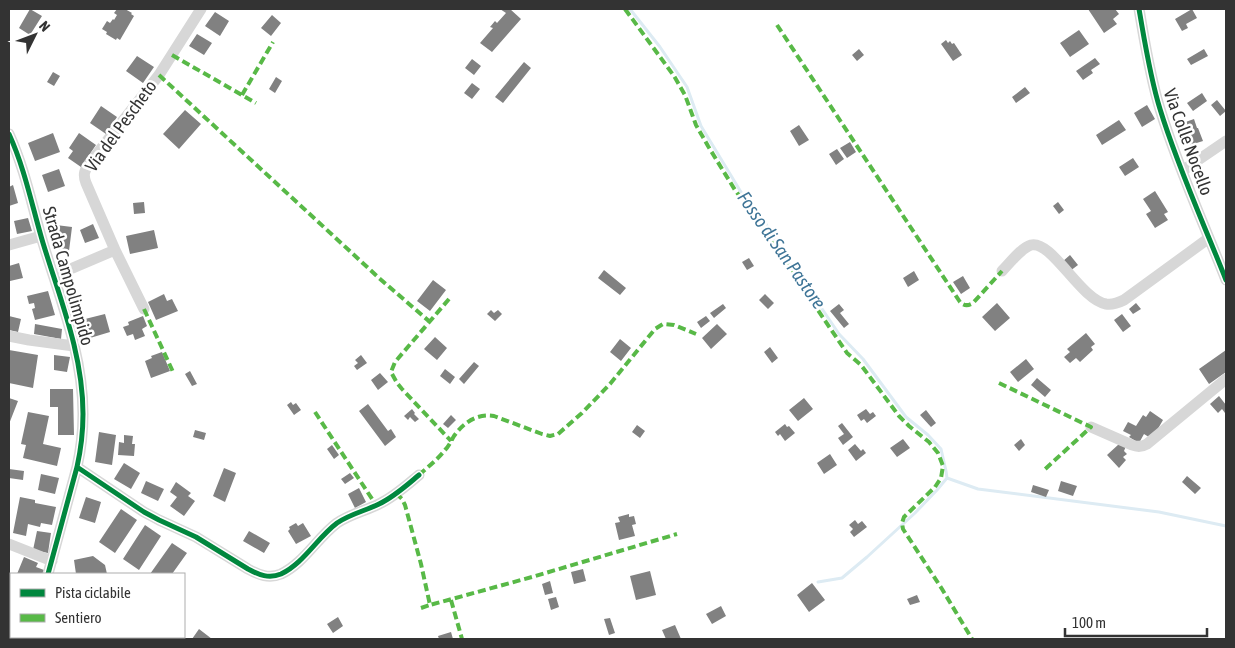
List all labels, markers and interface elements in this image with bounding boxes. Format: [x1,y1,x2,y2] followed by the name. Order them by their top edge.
[10,10,60,60] north arrow
[36,18,53,35] text: N
[80,76,161,176] street label: Via del Pescheto
[1159,86,1218,198] street label: Via Colle Nocello
[733,187,831,313] water label: Fosso di San Pastore
[39,204,98,348] street label: Strada Campolimpido
[10,573,185,638] legend
[55,584,131,601] text: Pista ciclabile
[1065,606,1208,638] scale bar
[55,609,101,626] text: Sentiero
[1072,614,1106,631] text: 100 m

